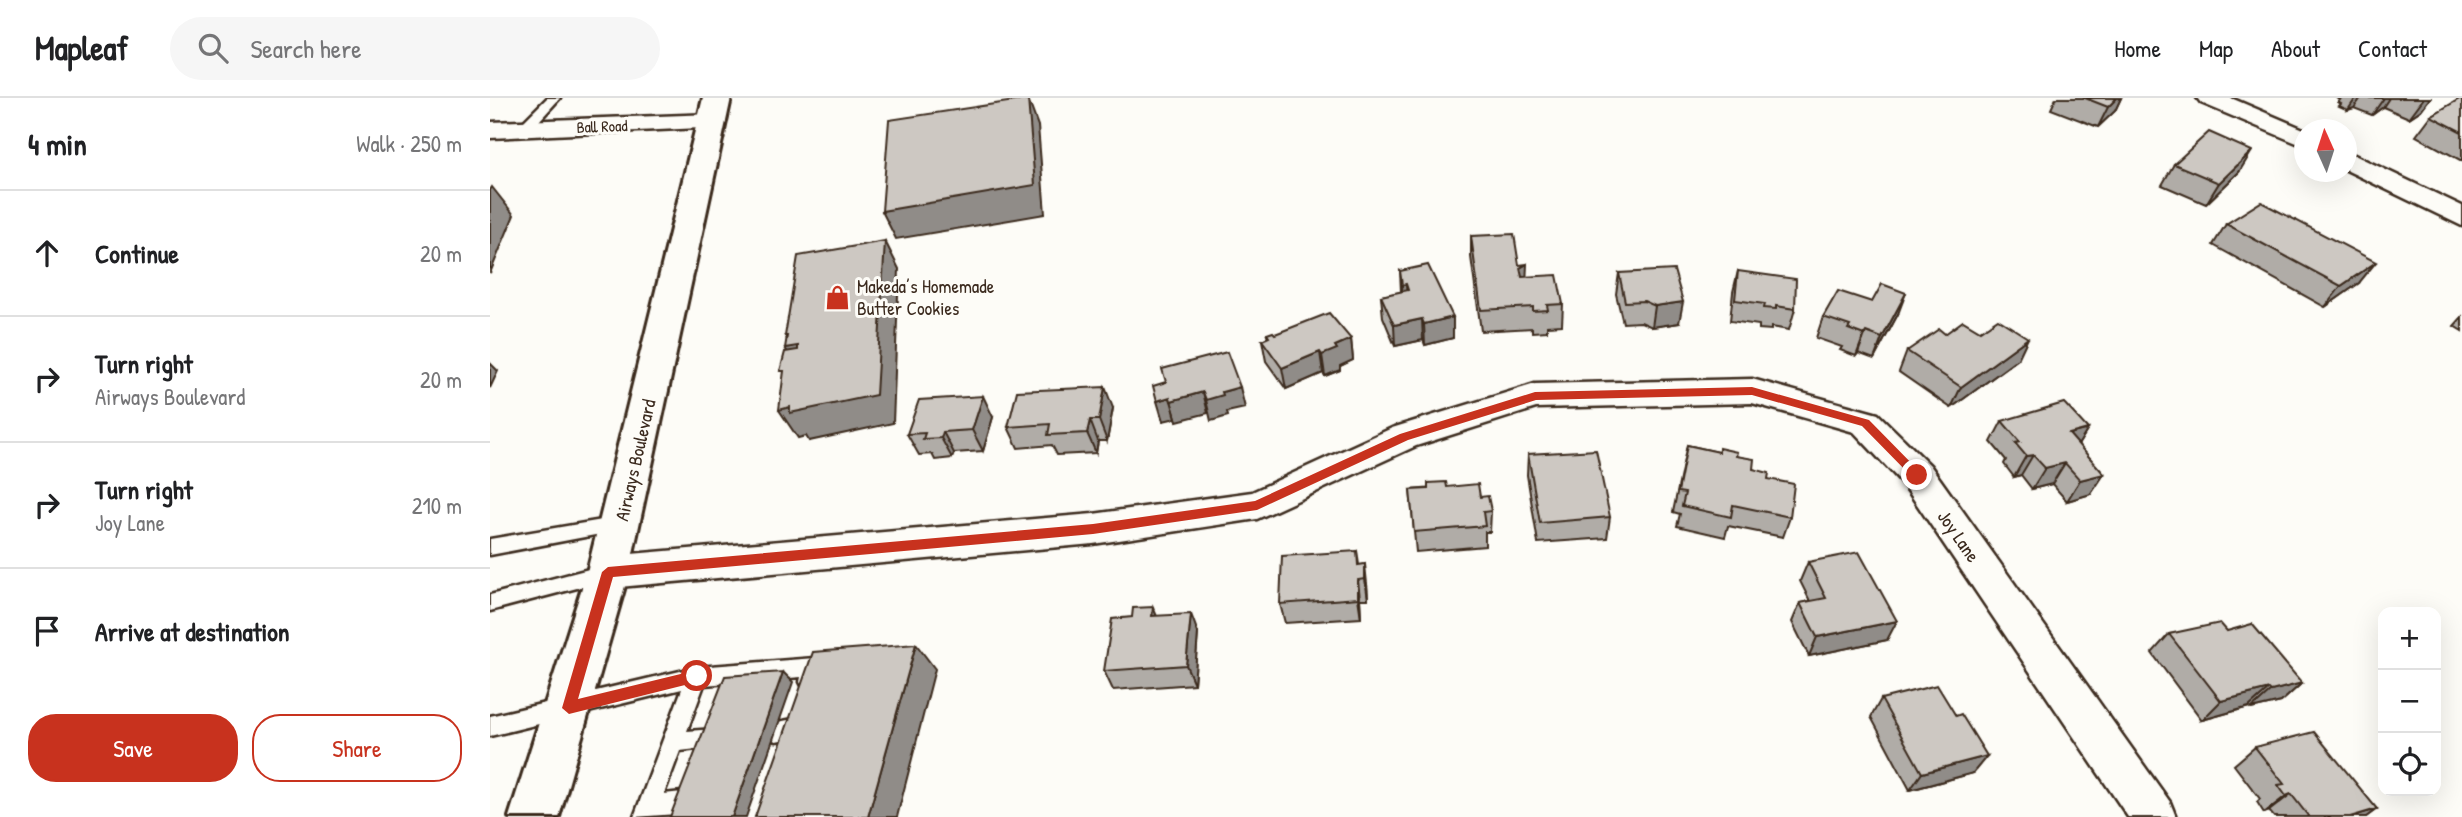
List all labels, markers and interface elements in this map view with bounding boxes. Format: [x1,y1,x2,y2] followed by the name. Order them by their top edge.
[170,17,660,80] search box
[35,26,128,70] text: Mapleaf
[194,29,232,67] icon: search
[250,31,362,66] text: Search here
[2114,32,2161,64] text: Home
[2199,32,2233,64] text: Map
[2271,32,2320,64] text: About
[2358,32,2427,64] text: Contact
[576,114,628,138] street label: Ball Road
[2294,119,2357,182] north arrow
[28,124,87,164] text: 4 min
[356,128,462,159] text: Walk · 250 m
[28,234,66,272] icon: ahead
[95,236,179,271] text: Continue
[420,238,462,269] text: 20 m
[857,273,995,321] place label: Makeda’s Homemade Butter Cookies
[823,283,851,311] shop icon: Makeda’s Homemade Butter Cookies
[95,346,193,381] text: Turn right
[28,360,66,398] icon: right
[420,364,462,395] text: 20 m
[95,381,245,412] text: Airways Boulevard
[608,396,662,523] street label: Airways Boulevard
[1901,459,1932,490] route end
[95,472,193,507] text: Turn right
[28,486,66,524] icon: right
[412,490,462,521] text: 210 m
[1932,505,1986,567] street label: Joy Lane
[95,507,165,538] text: Joy Lane
[2378,607,2441,796] map controls
[2378,607,2441,670] button: +
[28,612,66,650] icon: arrive
[95,614,290,649] text: Arrive at destination
[681,660,712,691] route start
[2378,670,2441,733] button: −
[28,714,238,782] button: Save
[252,714,462,782] button: Share
[2378,733,2441,796] button: locate

